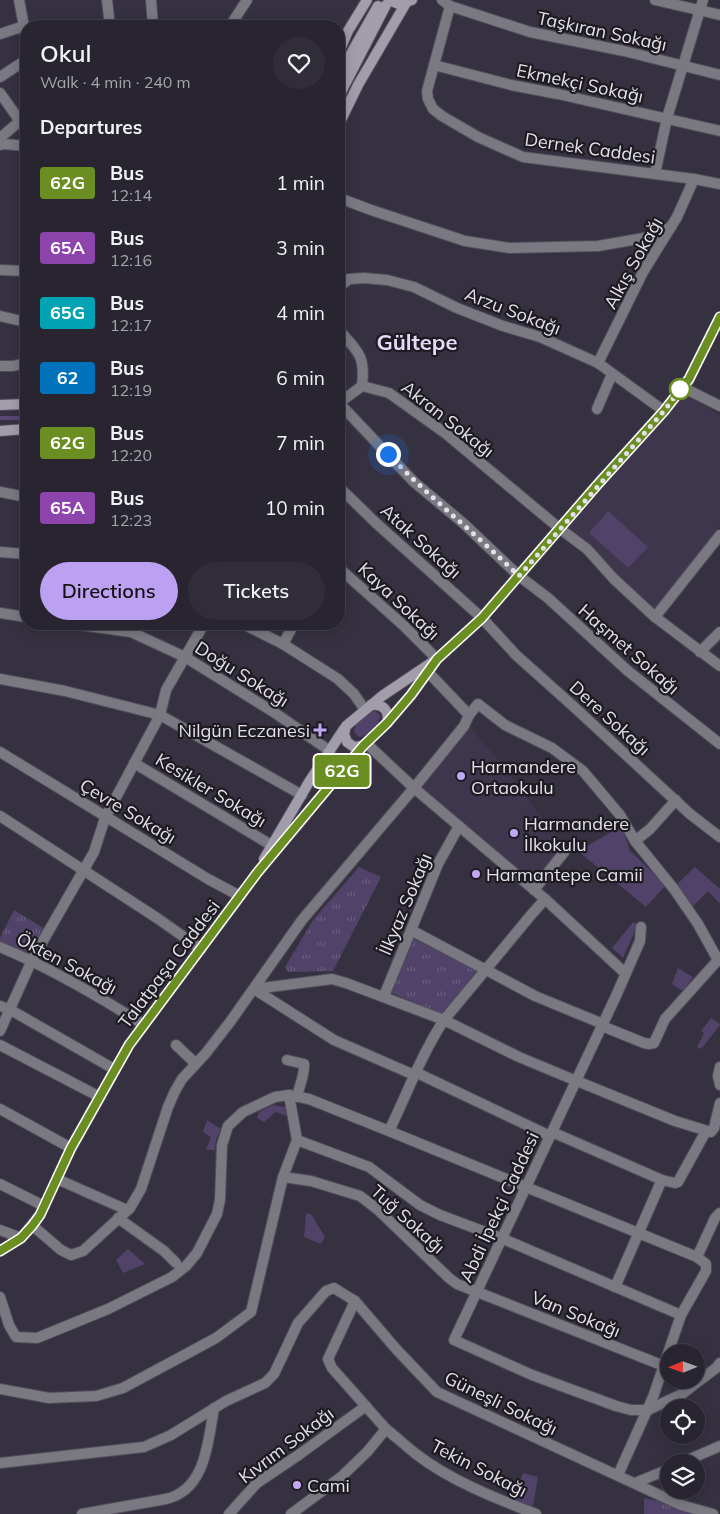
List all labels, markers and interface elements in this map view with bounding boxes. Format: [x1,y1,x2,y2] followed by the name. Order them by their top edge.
[535,6,669,56] street label: Taşkıran Sokağı
[273,37,325,89] button: heart
[40,38,92,68] text: Okul
[515,58,645,108] street label: Ekmekçi Sokağı
[40,72,191,92] text: Walk · 4 min · 240 m
[40,115,142,139] text: Departures
[523,127,657,169] street label: Dernek Caddesi
[110,161,144,185] text: Bus
[50,171,85,194] text: 62G
[276,171,325,195] text: 1 min
[110,185,152,205] text: 12:14
[598,213,668,313] street label: Alkış Sokağı
[110,226,144,250] text: Bus
[50,236,85,259] text: 65A
[276,236,325,260] text: 3 min
[110,250,152,270] text: 12:16
[462,282,564,340] street label: Arzu Sokağı
[110,291,144,315] text: Bus
[50,301,85,324] text: 65G
[276,301,325,325] text: 4 min
[110,315,152,335] text: 12:17
[376,328,458,356] district label: Gültepe
[110,356,144,380] text: Bus
[57,366,78,389] text: 62
[276,366,325,390] text: 6 min
[397,376,499,462] street label: Akran Sokağı
[669,378,691,400] unlabelled marker
[110,380,152,400] text: 12:19
[110,421,144,445] text: Bus
[50,431,85,454] text: 62G
[276,431,325,455] text: 7 min
[376,442,401,467] your location
[110,445,152,465] text: 12:20
[110,486,144,510] text: Bus
[50,496,85,519] text: 65A
[265,496,325,520] text: 10 min
[376,499,466,583] street label: Atak Sokağı
[110,510,152,530] text: 12:23
[353,557,445,645] street label: Kaya Sokağı
[40,562,178,620] button: Directions
[188,562,325,620] button: Tickets
[574,599,684,699] street label: Haşmet Sokağı
[191,636,293,712] street label: Doğu Sokağı
[565,676,655,760] street label: Dere Sokağı
[178,719,310,742] place label: Nilgün Eczanesi
[314,724,326,736] marker: Nilgün Eczanesi
[151,748,271,832] street label: Kesikler Sokağı
[313,755,371,787] line badge: 62G
[471,755,576,799] place label: Harmandere Ortaokulu
[325,759,359,782] text: 62G
[455,770,467,782] marker: Harmandere Ortaokulu
[76,773,180,849] street label: Çevre Sokağı
[524,812,629,856] place label: Harmandere İlkokulu
[508,827,520,839] marker: Harmandere İlkokulu
[373,849,437,959] street label: İlkyaz Sokağı
[486,863,643,886] place label: Harmantepe Camii
[470,868,482,880] marker: Harmantepe Camii
[113,895,225,1033] street label: Talatpaşa Caddesi
[13,927,121,999] street label: Ökten Sokağı
[454,1128,544,1286] street label: Abdi İpekçi Caddesi
[366,1180,450,1258] street label: Tuğ Sokağı
[528,1286,624,1342] street label: Van Sokağı
[660,1344,705,1389] north arrow
[660,1344,705,1499] map controls
[441,1366,561,1440] street label: Güneşli Sokağı
[660,1399,705,1444] button: locate
[234,1402,338,1488] street label: Kıvrım Sokağı
[427,1434,531,1502] street label: Tekin Sokağı
[660,1454,705,1499] button: layers
[307,1474,350,1497] place label: Cami
[291,1479,303,1491] marker: Cami

